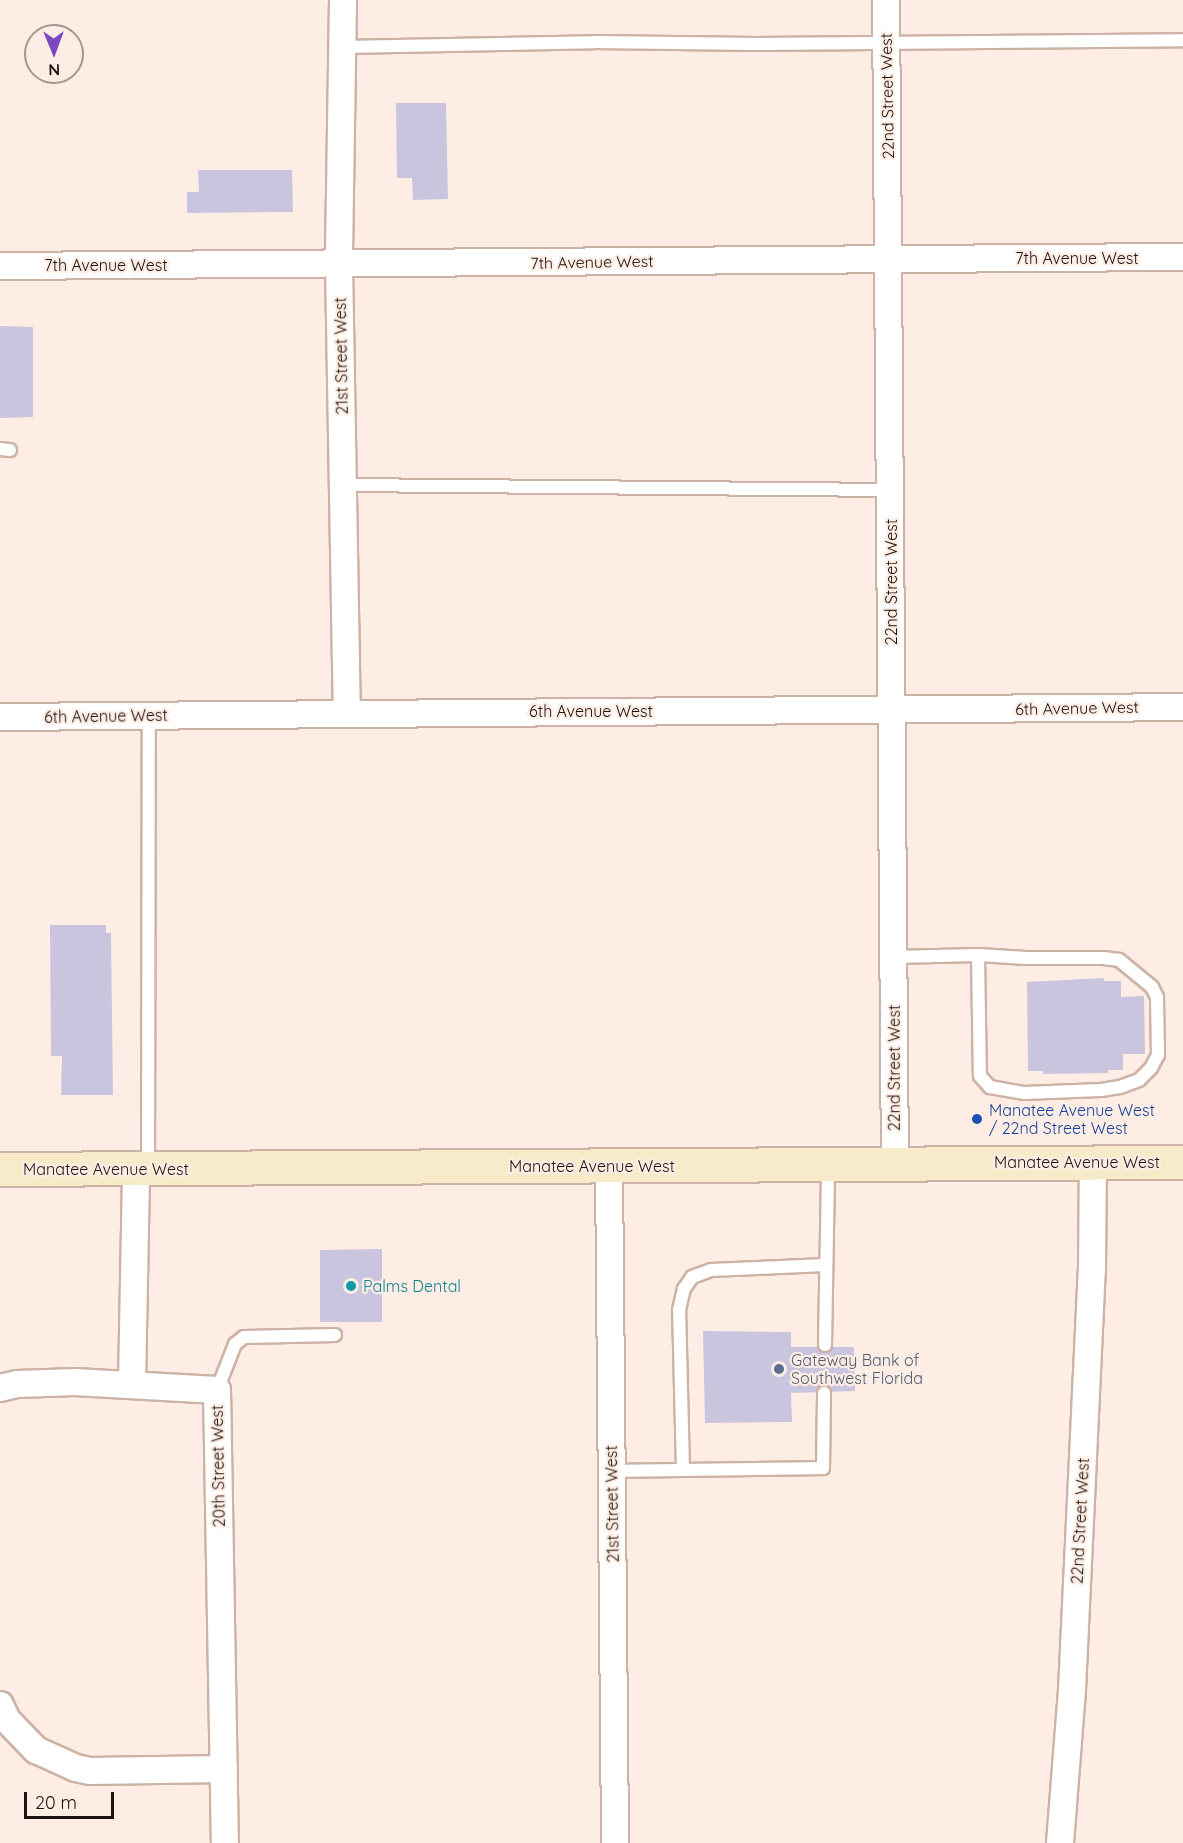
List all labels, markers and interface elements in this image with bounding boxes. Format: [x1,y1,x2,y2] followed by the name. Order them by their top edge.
[24,24,84,84] north arrow
[876,33,898,159] street label: 22nd Street West
[48,60,60,80] text: N
[1015,248,1139,268] street label: 7th Avenue West
[530,251,654,273] street label: 7th Avenue West
[44,255,168,275] street label: 7th Avenue West
[330,297,352,415] street label: 21st Street West
[881,519,901,645] street label: 22nd Street West
[1015,697,1139,719] street label: 6th Avenue West
[529,701,653,721] street label: 6th Avenue West
[44,705,168,727] street label: 6th Avenue West
[884,1005,904,1131] street label: 22nd Street West
[989,1100,1155,1138] place label: Manatee Avenue West / 22nd Street West
[970,1112,984,1126] marker: Manatee Avenue West / 22nd Street West
[994,1152,1160,1172] street label: Manatee Avenue West
[509,1156,675,1176] street label: Manatee Avenue West
[23,1159,189,1179] street label: Manatee Avenue West
[363,1276,461,1296] place label: Palms Dental
[344,1279,358,1293] marker: Palms Dental
[791,1350,923,1388] place label: Gateway Bank of Southwest Florida
[772,1362,786,1376] marker: Gateway Bank of Southwest Florida
[207,1405,229,1527] street label: 20th Street West
[601,1445,623,1563] street label: 21st Street West
[1067,1457,1093,1585] street label: 22nd Street West
[27,1780,117,1818] scale bar
[35,1791,77,1814] text: 20 m

